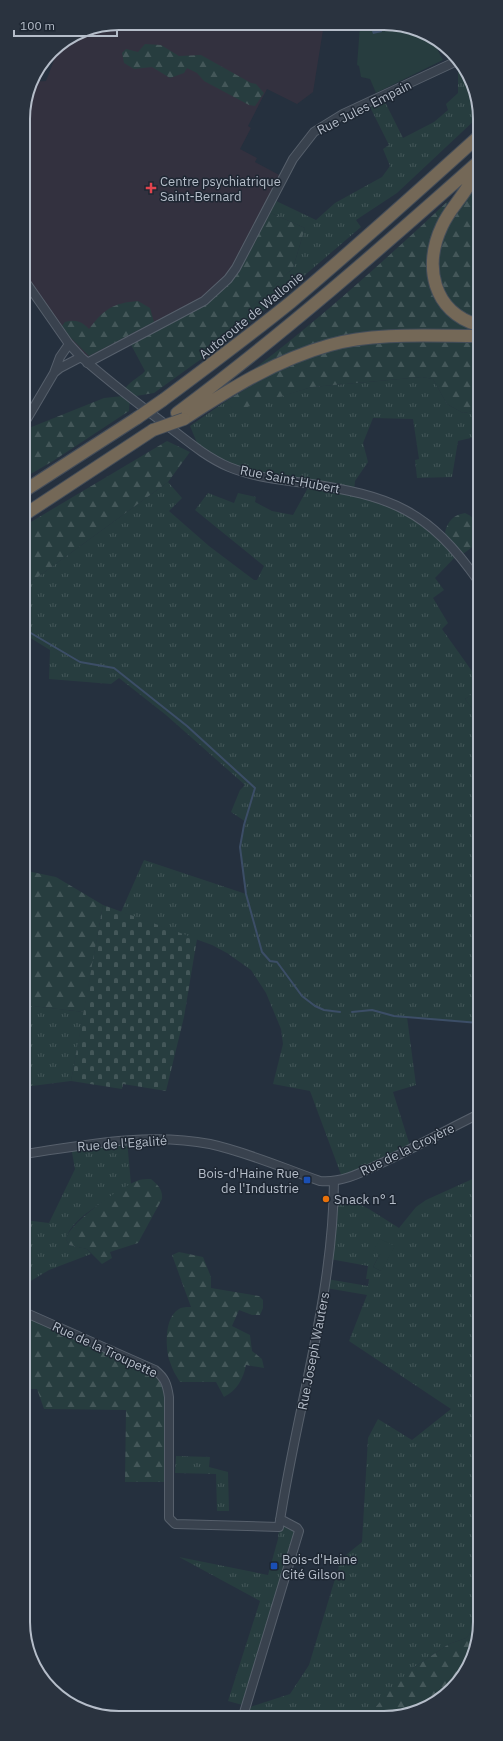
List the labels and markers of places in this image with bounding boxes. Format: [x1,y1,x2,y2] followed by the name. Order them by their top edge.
[160,173,281,205] place label: Centre psychiatrique Saint-Bernard
[145,182,157,194] marker: Centre psychiatrique Saint-Bernard
[198,1165,299,1197] place label: Bois-d'Haine Rue de l'Industrie
[302,1175,312,1185] marker: Bois-d'Haine Rue de l'Industrie
[334,1191,397,1208] place label: Snack n° 1
[321,1194,331,1204] marker: Snack n° 1
[282,1551,357,1583] place label: Bois-d'Haine Cité Gilson
[269,1561,279,1571] marker: Bois-d'Haine Cité Gilson

